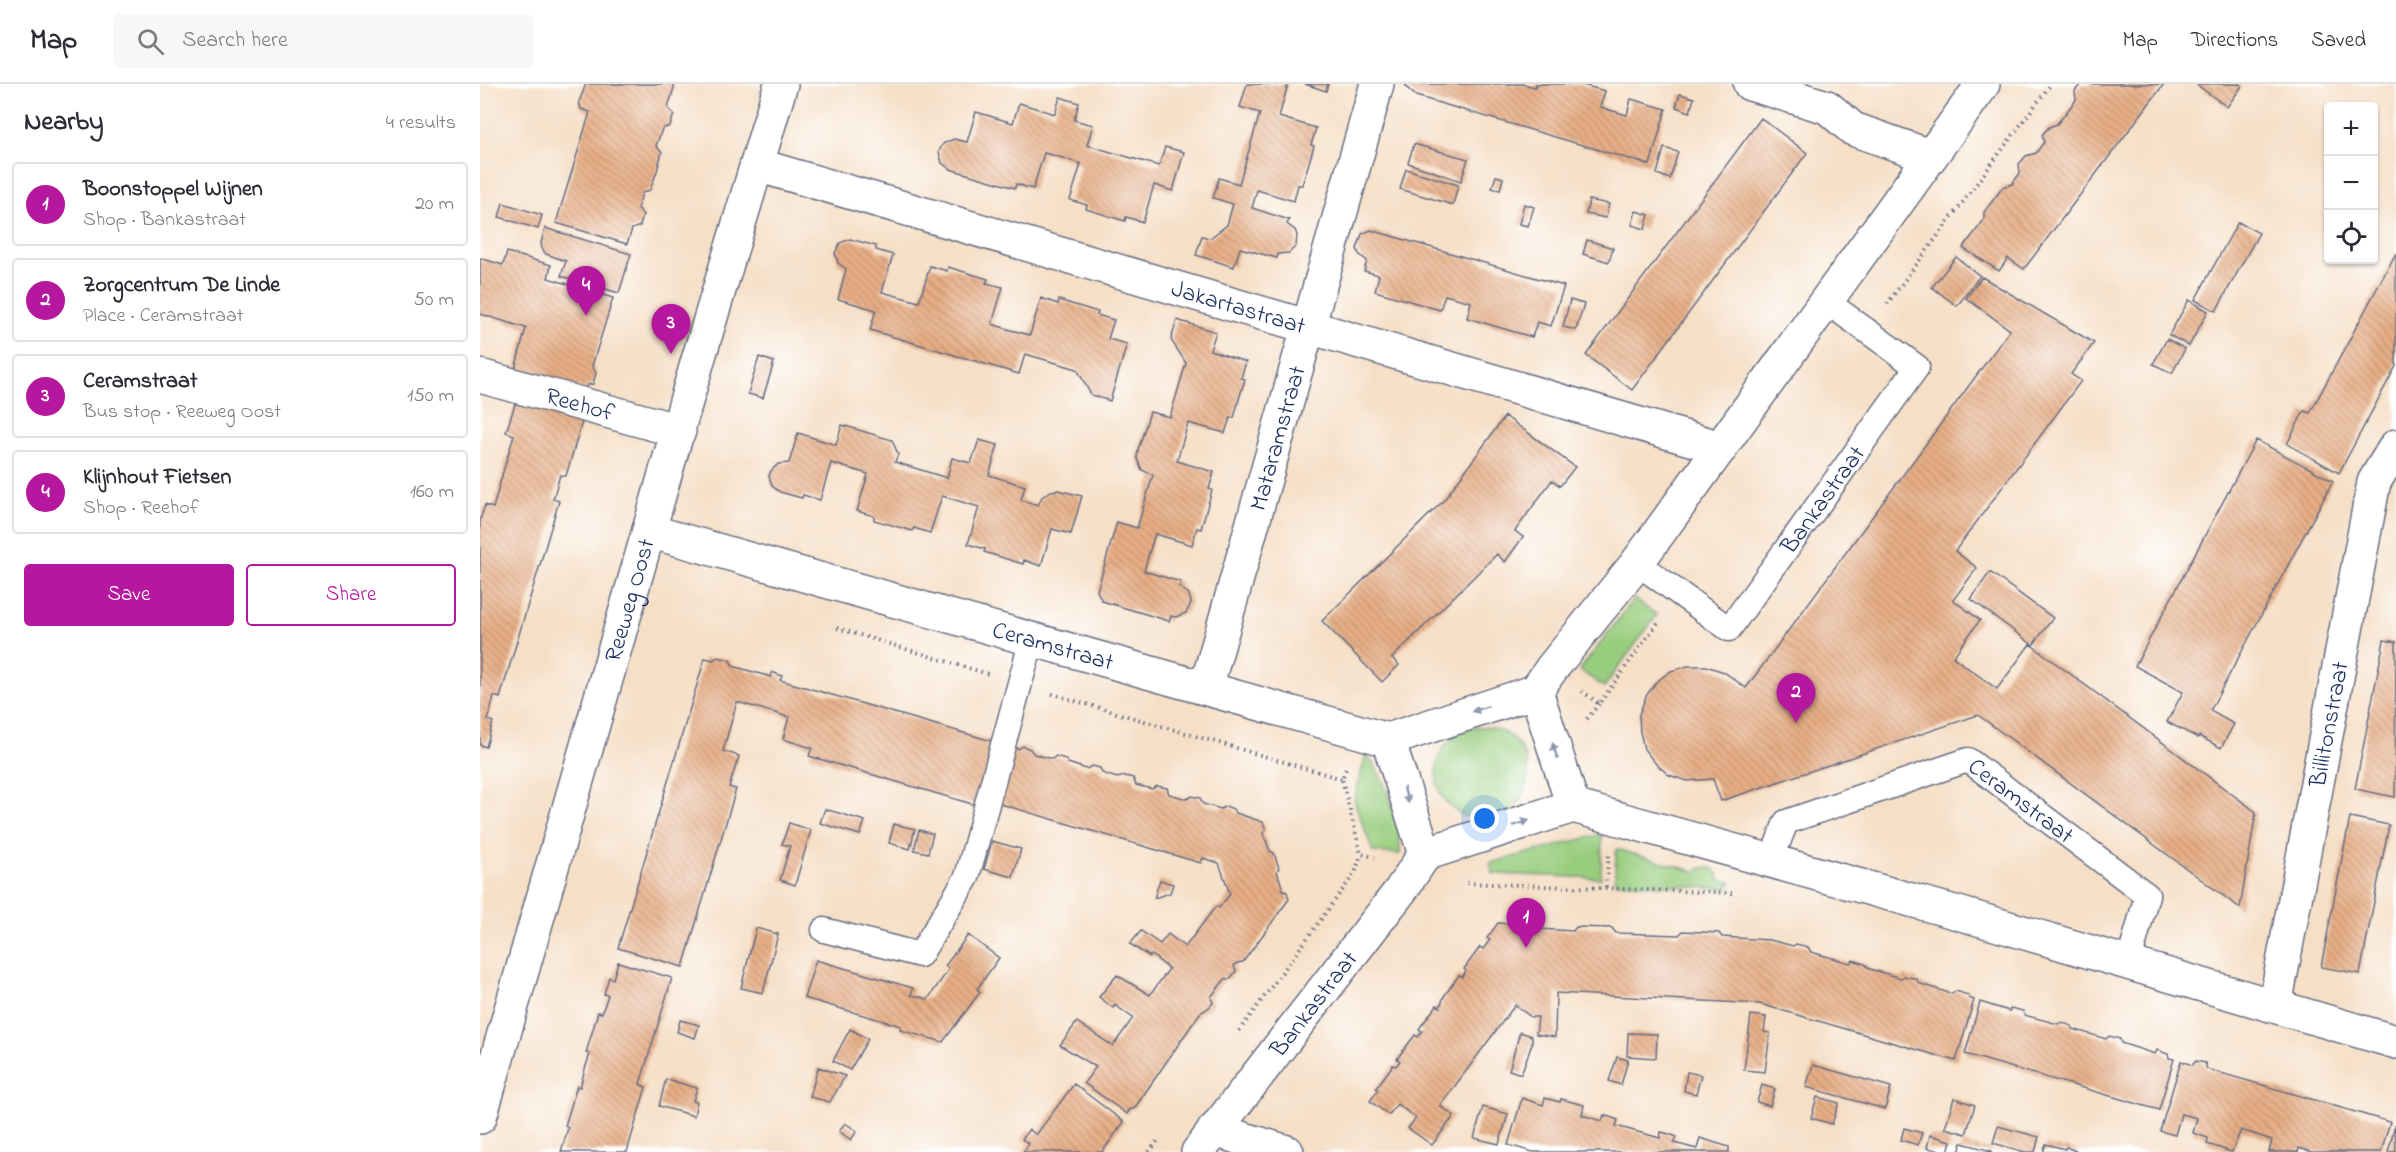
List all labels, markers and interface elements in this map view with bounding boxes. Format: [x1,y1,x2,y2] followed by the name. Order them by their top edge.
[113,14,533,68] search box
[30,21,77,62] text: Map
[134,25,167,58] icon: search
[182,25,288,57] text: Search here
[2122,26,2158,56] text: Map
[2191,26,2278,56] text: Directions
[2311,26,2366,56] text: Saved
[2324,102,2378,264] map controls
[2324,102,2378,156] button: +
[24,104,103,142] text: Nearby
[386,109,456,138] text: 4 results
[2324,156,2378,210] button: −
[83,174,263,206] text: Boonstoppel Wijnen
[42,190,49,219] text: 1
[415,190,454,219] text: 20 m
[83,206,246,235] text: Shop · Bankastraat
[2324,210,2378,264] button: locate
[566,266,606,316] pin: 4
[83,270,280,302] text: Zorgcentrum De Linde
[1167,273,1309,345] street label: Jakartastraat
[41,286,50,315] text: 2
[413,286,454,315] text: 50 m
[83,302,244,331] text: Place · Ceramstraat
[652,304,690,354] pin: 3
[1242,362,1316,515] street label: Mataramstraat
[83,366,197,398] text: Ceramstraat
[541,380,619,433] street label: Reehof
[41,382,50,411] text: 3
[407,382,454,411] text: 150 m
[83,398,281,427] text: Bus stop · Reeweg Oost
[1773,439,1875,563] street label: Bankastraat
[83,462,231,494] text: Klijnhout Fietsen
[41,478,50,507] text: 4
[410,478,454,507] text: 160 m
[83,494,199,523] text: Shop · Reehof
[597,535,666,666] street label: Reeweg Oost
[24,564,234,626] button: Save
[246,564,456,626] button: Share
[988,614,1117,682] street label: Ceramstraat
[2301,659,2360,791] street label: Billitonstraat
[1776,674,1816,723] pin: 2
[1471,705,1489,715] one-way arrow
[1550,742,1559,760] one-way arrow
[1960,751,2080,854] street label: Ceramstraat
[1402,786,1412,804] one-way arrow
[1470,804,1499,833] your location
[1512,818,1530,827] one-way arrow
[1506,898,1546,948] pin: 1
[1262,944,1368,1066] street label: Bankastraat

